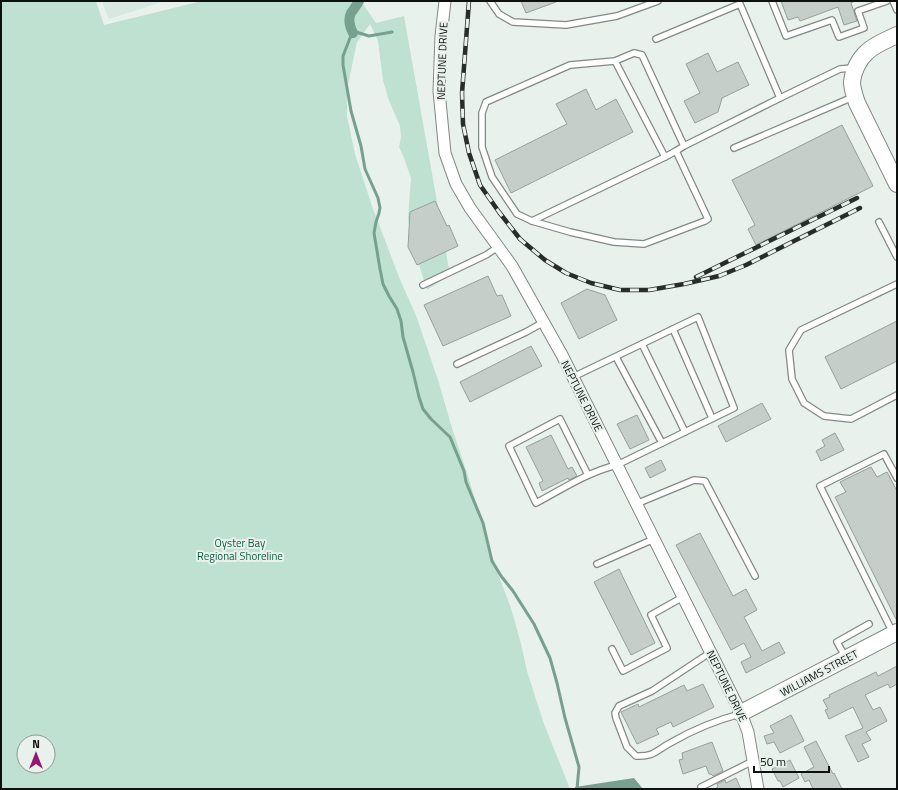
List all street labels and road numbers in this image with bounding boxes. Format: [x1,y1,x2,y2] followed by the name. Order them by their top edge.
[433,22,451,100] street label: NEPTUNE DRIVE
[557,358,607,434] street label: NEPTUNE DRIVE
[777,646,861,700] street label: WILLIAMS STREET
[703,647,751,725] street label: NEPTUNE DRIVE

